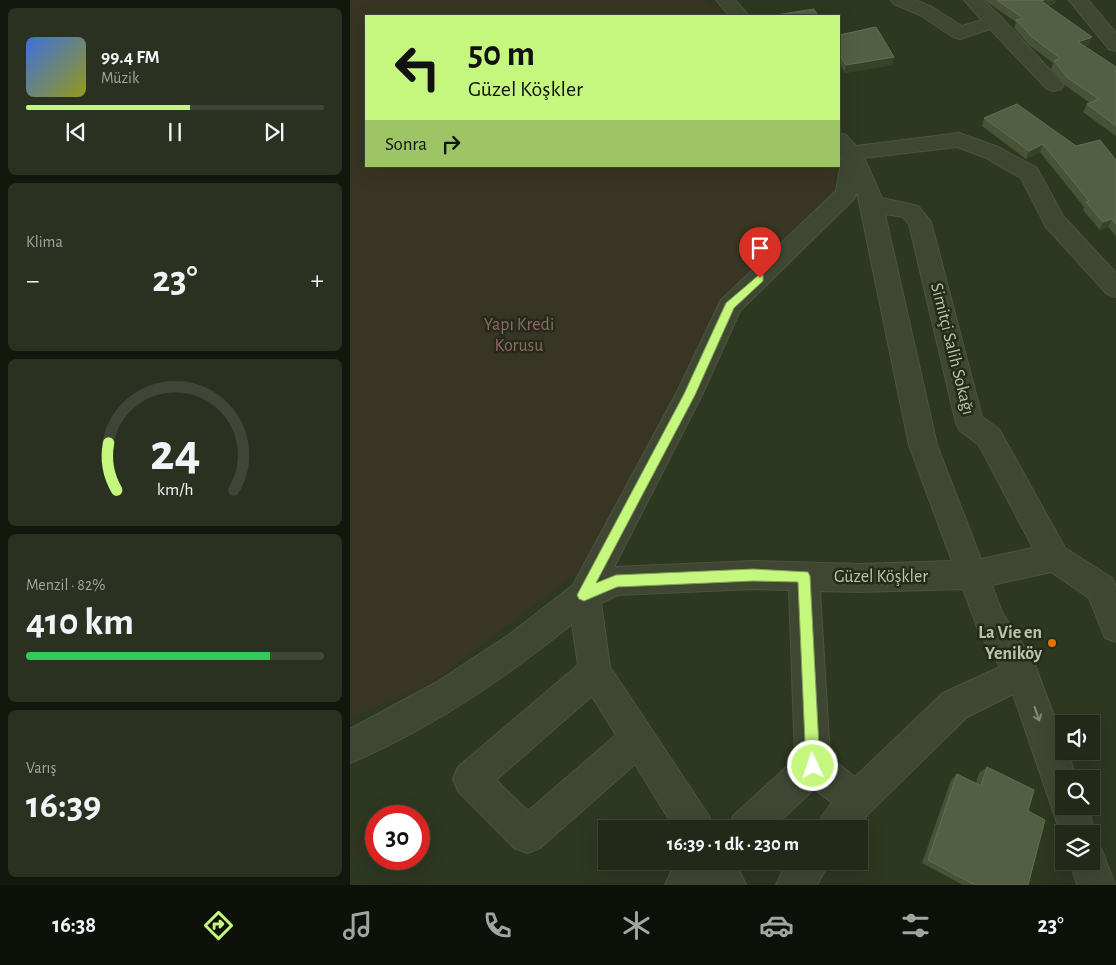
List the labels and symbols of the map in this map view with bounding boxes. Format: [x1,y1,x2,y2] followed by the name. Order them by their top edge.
[739,227,781,278] pin
[927,281,977,417] street label: Simitçi Salih Sokağı
[484,316,554,355] park label: Yapı Kredi Korusu
[834,568,928,586] street label: Güzel Köşkler
[978,624,1043,663] place label: La Vie en Yeniköy
[1046,637,1058,649] marker: La Vie en Yeniköy
[1032,706,1042,722] one-way arrow
[786,739,838,791] position arrow
[365,805,430,870] speed limit sign: 30

